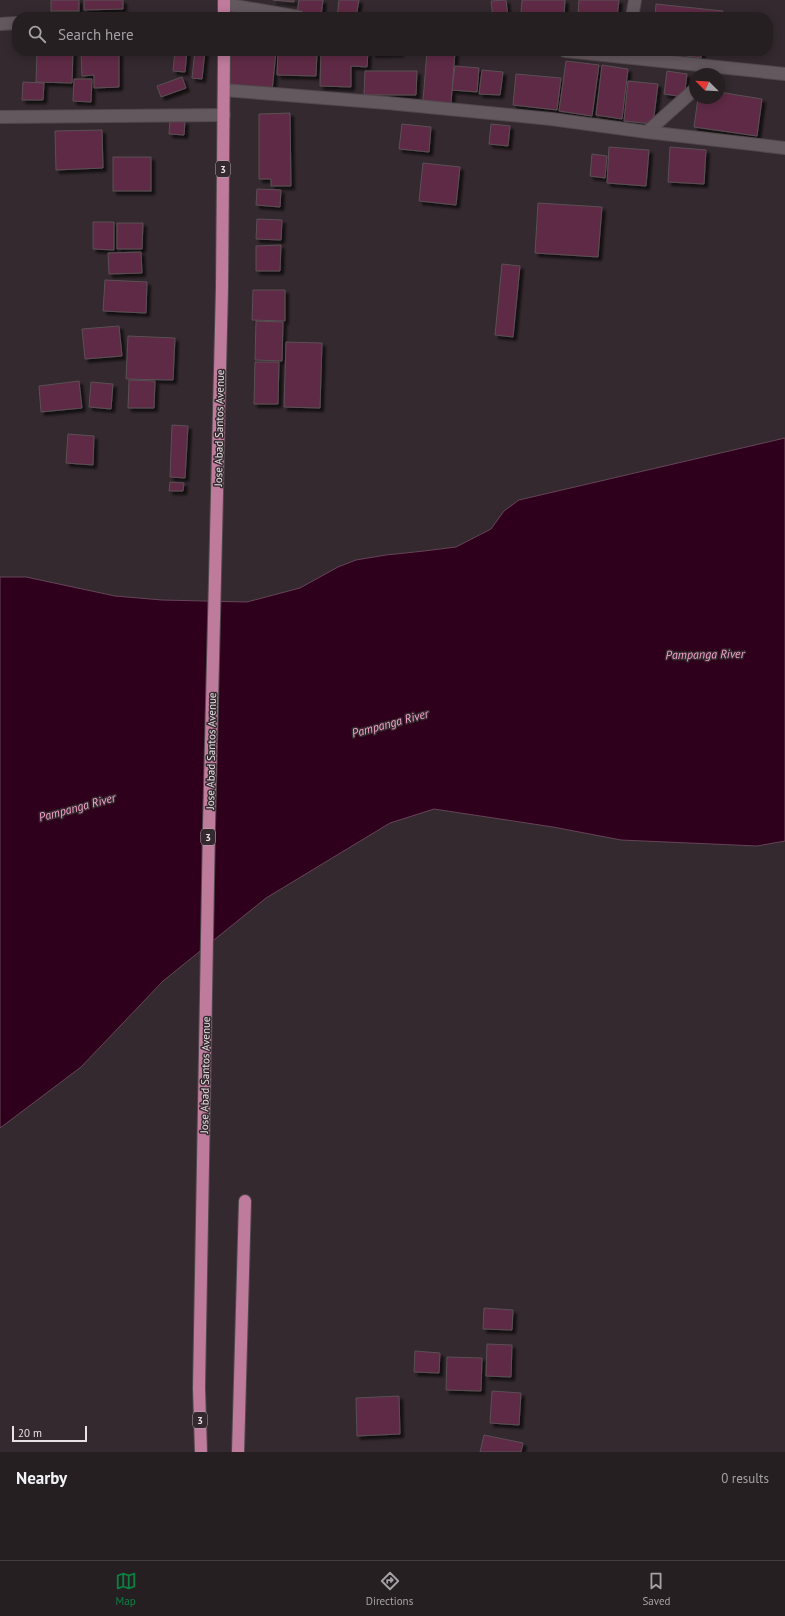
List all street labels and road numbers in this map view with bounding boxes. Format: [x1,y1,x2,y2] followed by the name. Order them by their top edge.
[216,161,230,177] road number: 3
[211,369,227,488] street label: Jose Abad Santos Avenue
[203,692,219,811] street label: Jose Abad Santos Avenue
[201,829,215,845] road number: 3
[197,1016,213,1135] street label: Jose Abad Santos Avenue
[193,1412,207,1428] road number: 3

